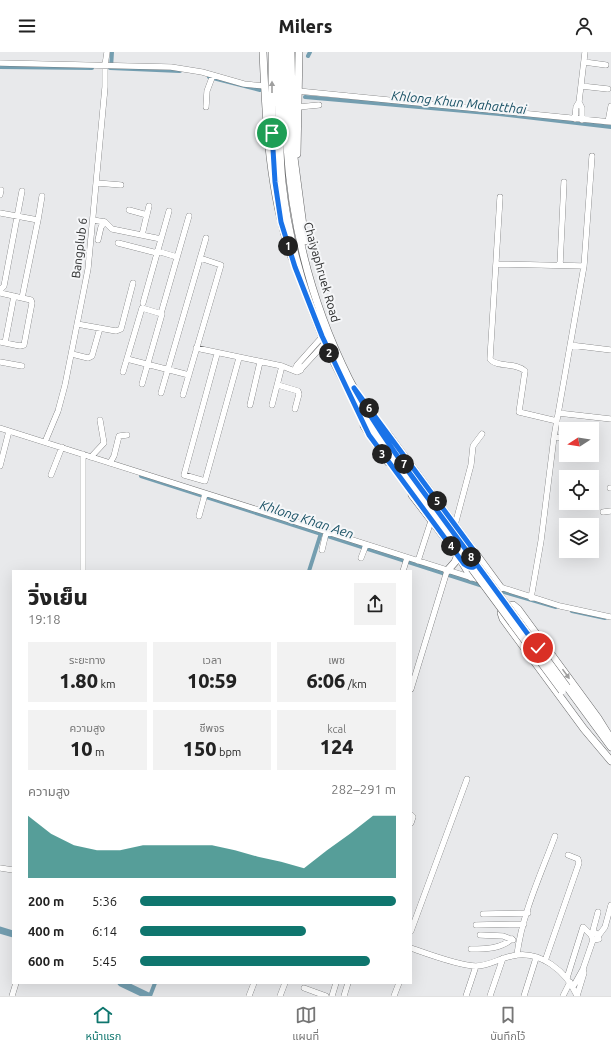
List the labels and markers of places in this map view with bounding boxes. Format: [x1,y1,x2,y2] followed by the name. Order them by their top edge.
[255,116,289,150] pin
[278,236,298,256] pin: 1
[319,343,339,363] pin: 2
[359,398,379,418] pin: 6
[372,444,392,464] pin: 3
[394,454,414,474] pin: 7
[427,491,447,511] pin: 5
[441,536,461,556] pin: 4
[461,547,481,567] pin: 8
[521,631,555,665] pin

